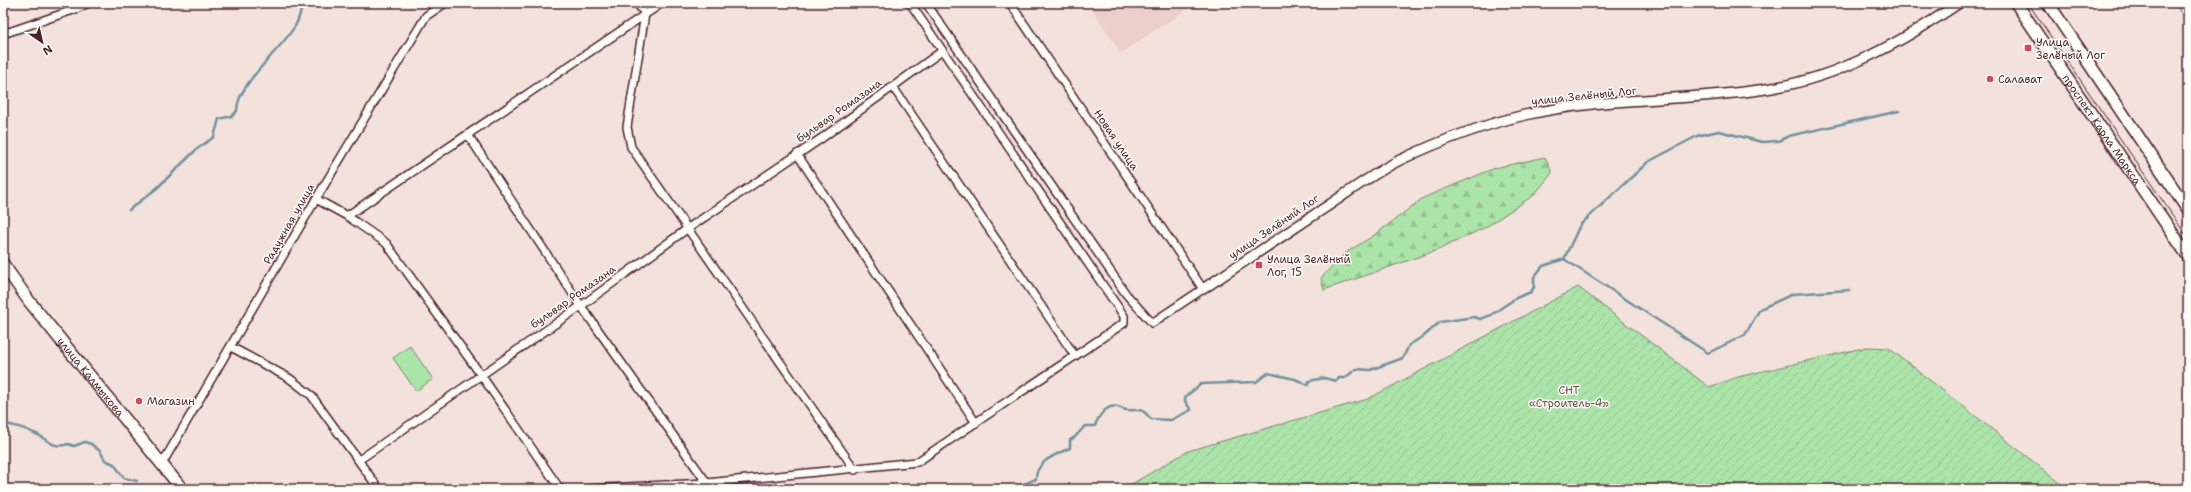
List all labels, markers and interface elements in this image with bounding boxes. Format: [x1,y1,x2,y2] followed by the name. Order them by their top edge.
[22,22,62,62] north arrow
[2036,35,2105,63] place label: Улица Зелёный Лог
[39,41,55,59] text: N
[2023,43,2033,53] marker: Улица Зелёный Лог
[2059,71,2145,188] street label: проспект Карла Маркса
[1998,72,2043,87] place label: Салават
[1985,74,1995,84] marker: Салават
[793,76,885,146] street label: бульвар Ромазана
[1530,83,1638,109] street label: улица Зелёный Лог
[1090,107,1142,173] street label: Новая улица
[260,181,318,267] street label: Радужная улица
[1226,191,1322,263] street label: улица Зелёный Лог
[1267,252,1351,280] place label: Улица Зелёный Лог, 15
[1254,260,1264,270] marker: Улица Зелёный Лог, 15
[527,262,619,332] street label: бульвар Ромазана
[54,334,128,420] street label: улица Калмыкова
[1529,383,1609,411] park label: СНТ «Строитель-4»
[147,394,195,409] place label: Магазин
[134,396,144,406] marker: Магазин

